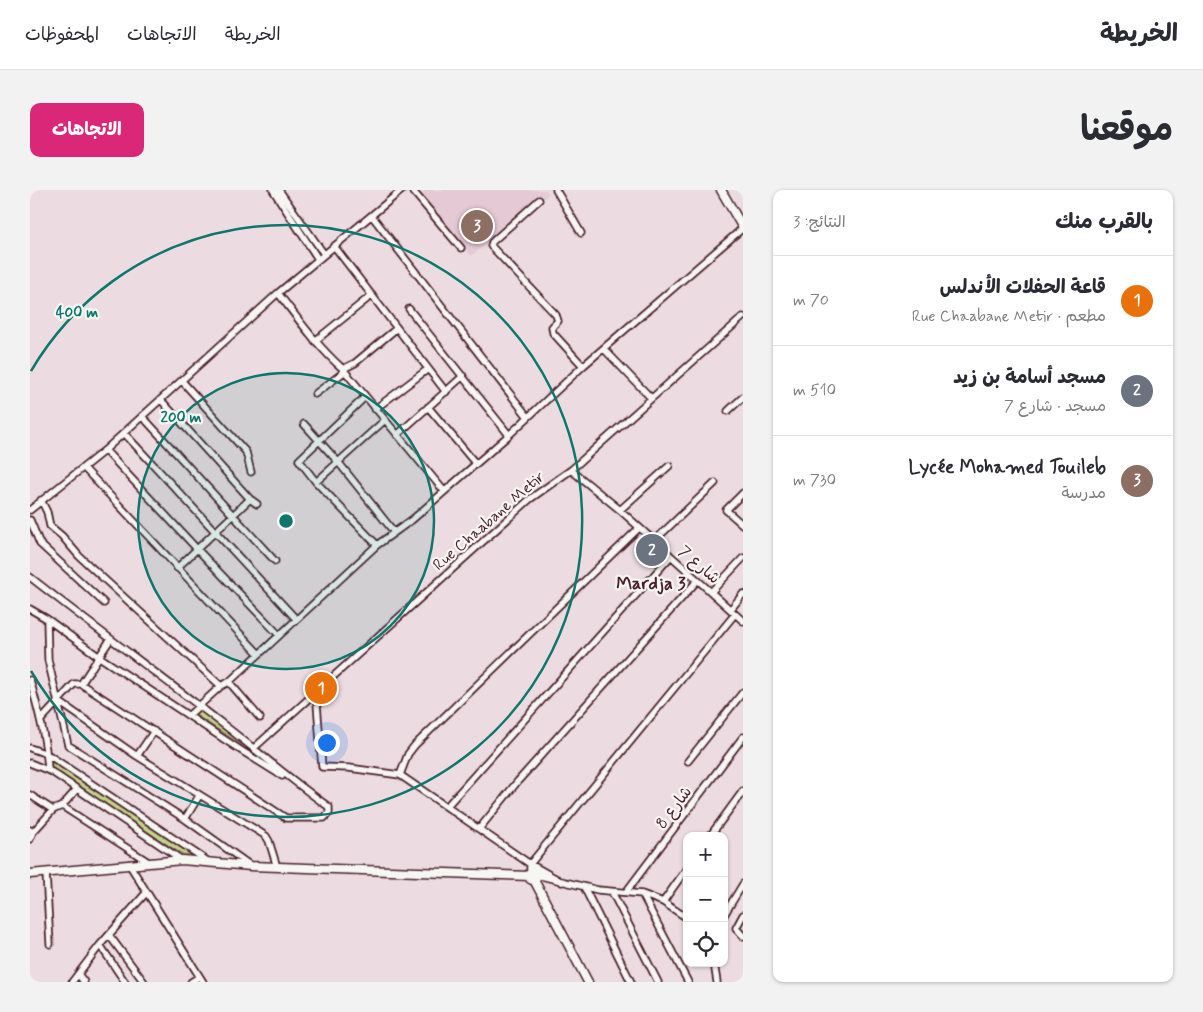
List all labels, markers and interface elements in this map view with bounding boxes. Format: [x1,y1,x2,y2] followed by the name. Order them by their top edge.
[1100,19,1178,50] text: الخريطة
[25,23,99,47] text: المحفوظات
[127,23,197,47] text: الاتجاهات
[225,23,281,47] text: الخريطة
[30,103,144,157] button: الاتجاهات
[1080,107,1173,153] text: موقعنا
[461,207,493,245] pin: 3
[1055,208,1153,236] text: بالقرب منك
[793,212,846,233] text: النتائج: 3
[940,275,1106,300] text: قاعة الحفلات الأندلس
[793,290,829,311] text: 70 m
[1133,290,1141,311] text: 1
[56,303,98,323] text: 400 m
[912,306,1106,327] text: مطعم · Rue Chaabane Metir
[953,365,1106,390] text: مسجد أسامة بن زيد
[793,380,836,401] text: 510 m
[1133,380,1141,401] text: 2
[1004,396,1106,417] text: مسجد · شارع 7
[161,408,202,428] text: 200 m
[909,455,1106,480] text: Lycée Mohamed Touileb
[429,467,549,575] street label: Rue Chaabane Metir
[793,470,836,491] text: 730 m
[1133,470,1141,491] text: 3
[1061,483,1106,504] text: مدرسة
[277,512,295,530] centre of rings
[636,531,668,569] pin: 2
[674,541,724,589] street label: شارع 7
[616,572,687,596] district label: Mardja 3
[305,669,337,707] pin: 1
[314,730,340,756] your location
[651,782,697,833] street label: شارع 8
[683,832,728,967] map controls
[683,832,728,877] button: +
[683,877,728,922] button: −
[683,922,728,967] button: locate

